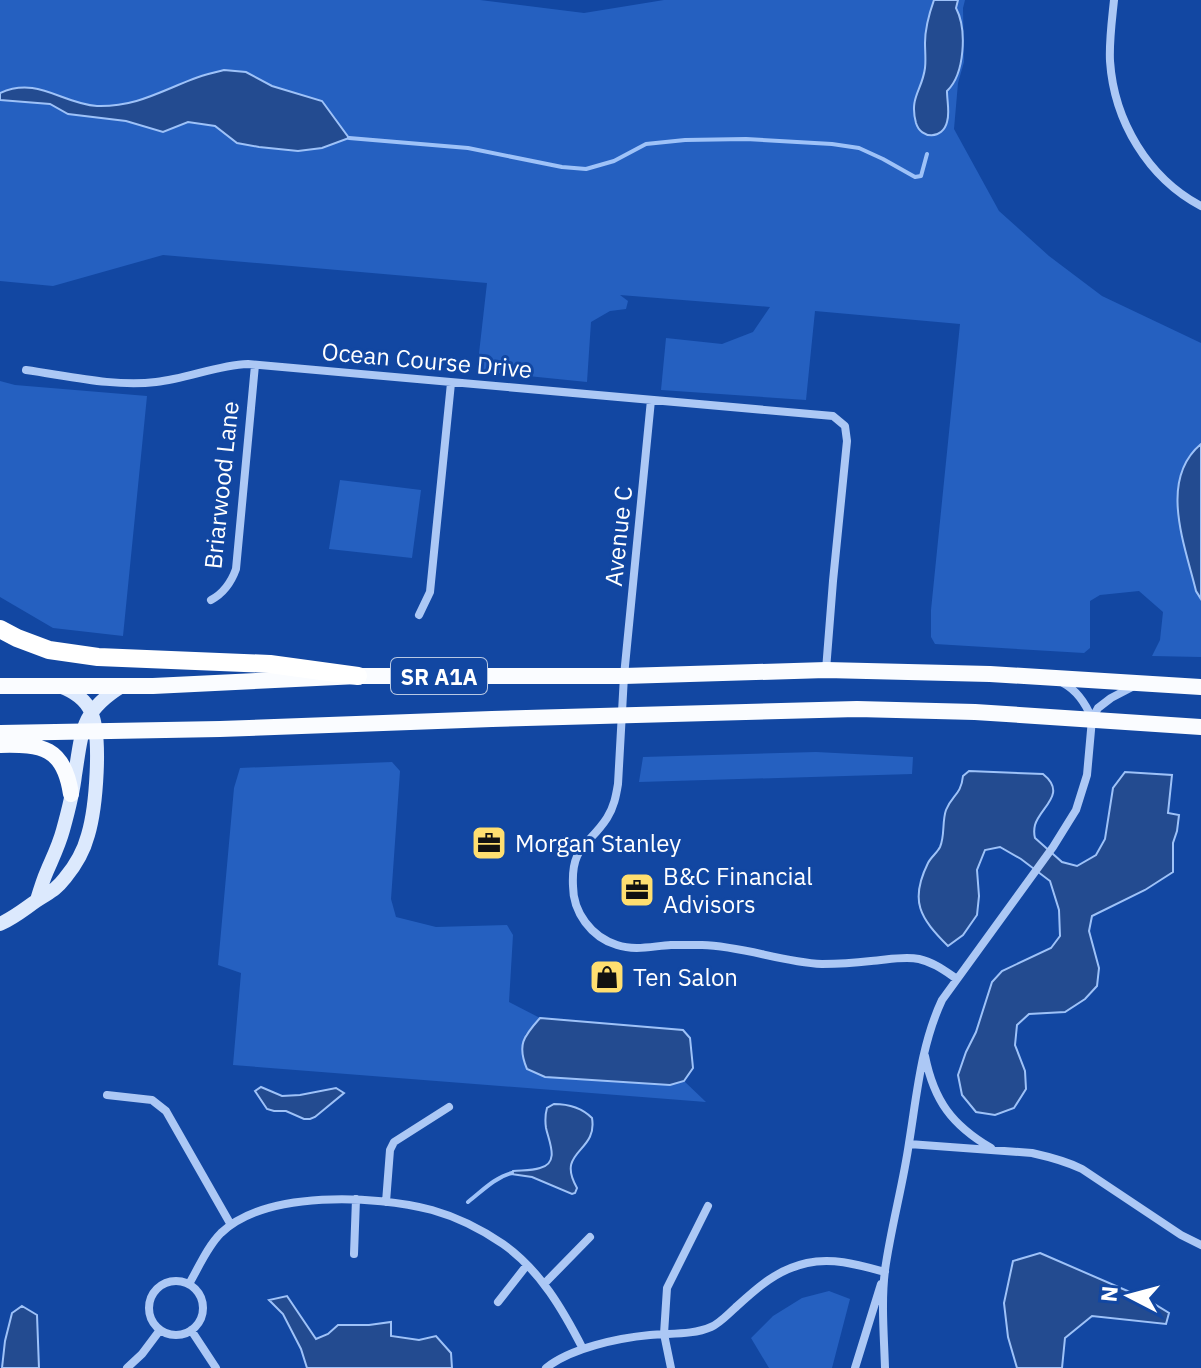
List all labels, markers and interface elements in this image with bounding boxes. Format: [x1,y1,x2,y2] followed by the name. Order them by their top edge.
[320,335,534,385] street label: Ocean Course Drive
[196,399,246,571] street label: Briarwood Lane
[597,484,639,588] street label: Avenue C
[391,658,487,694] road number: SR A1A
[470,824,508,862] office icon: Morgan Stanley
[515,827,681,859] place label: Morgan Stanley
[663,860,813,920] place label: B&C Financial Advisors
[618,871,656,909] office icon: B&C Financial Advisors
[588,958,626,996] shop icon: Ten Salon
[633,961,738,993] place label: Ten Salon
[1089,1256,1169,1336] north arrow
[1093,1284,1124,1303] text: N

